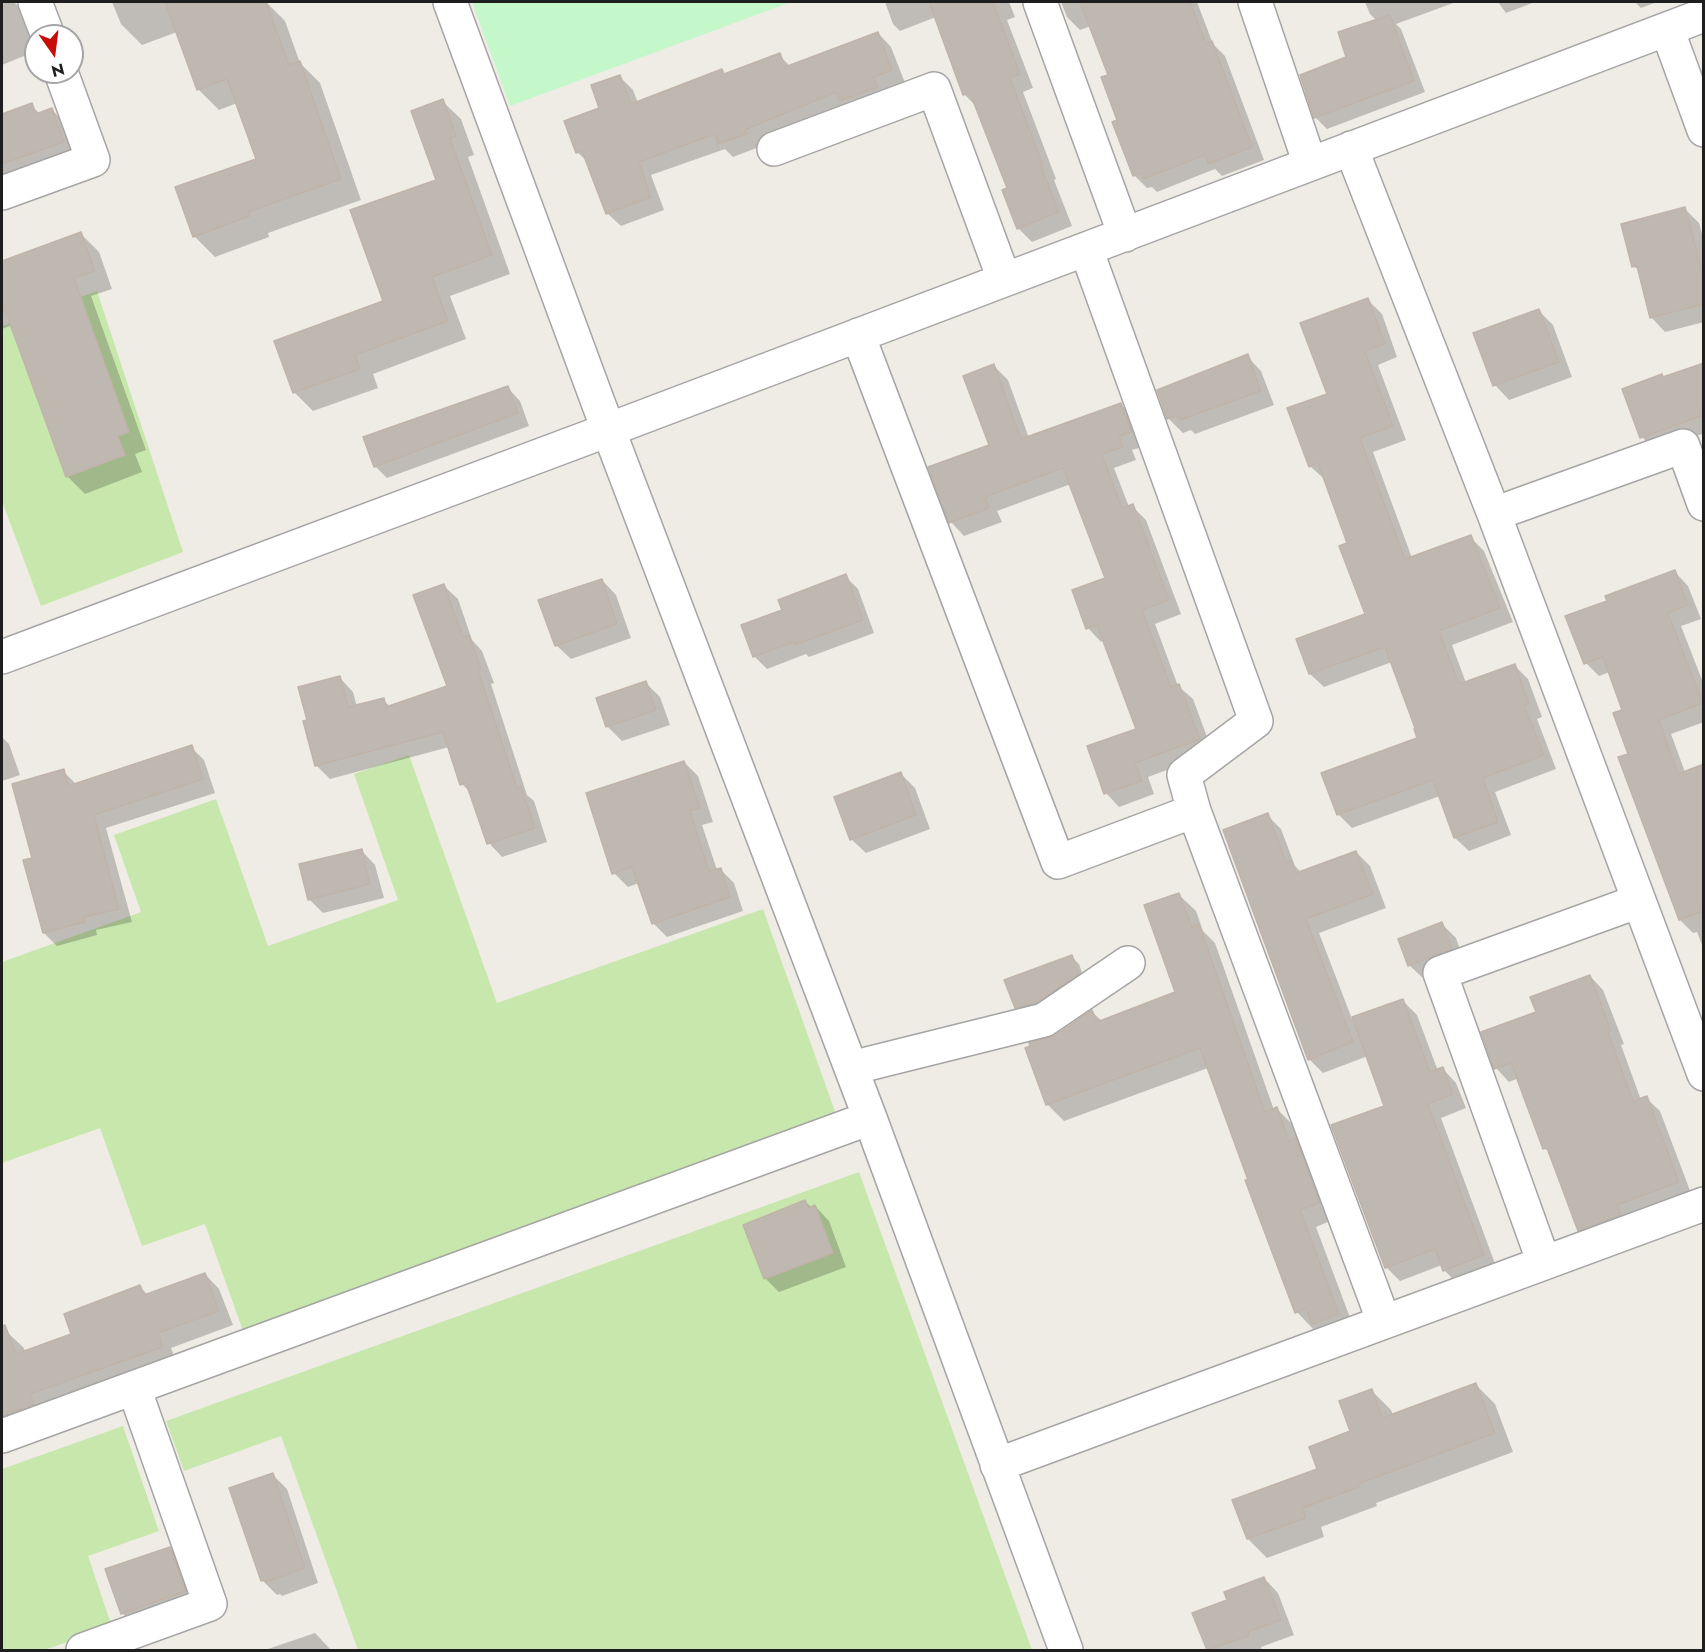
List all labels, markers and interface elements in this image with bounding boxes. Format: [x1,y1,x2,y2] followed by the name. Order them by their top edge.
[24,24,84,84] north arrow
[49,57,67,83] text: N

